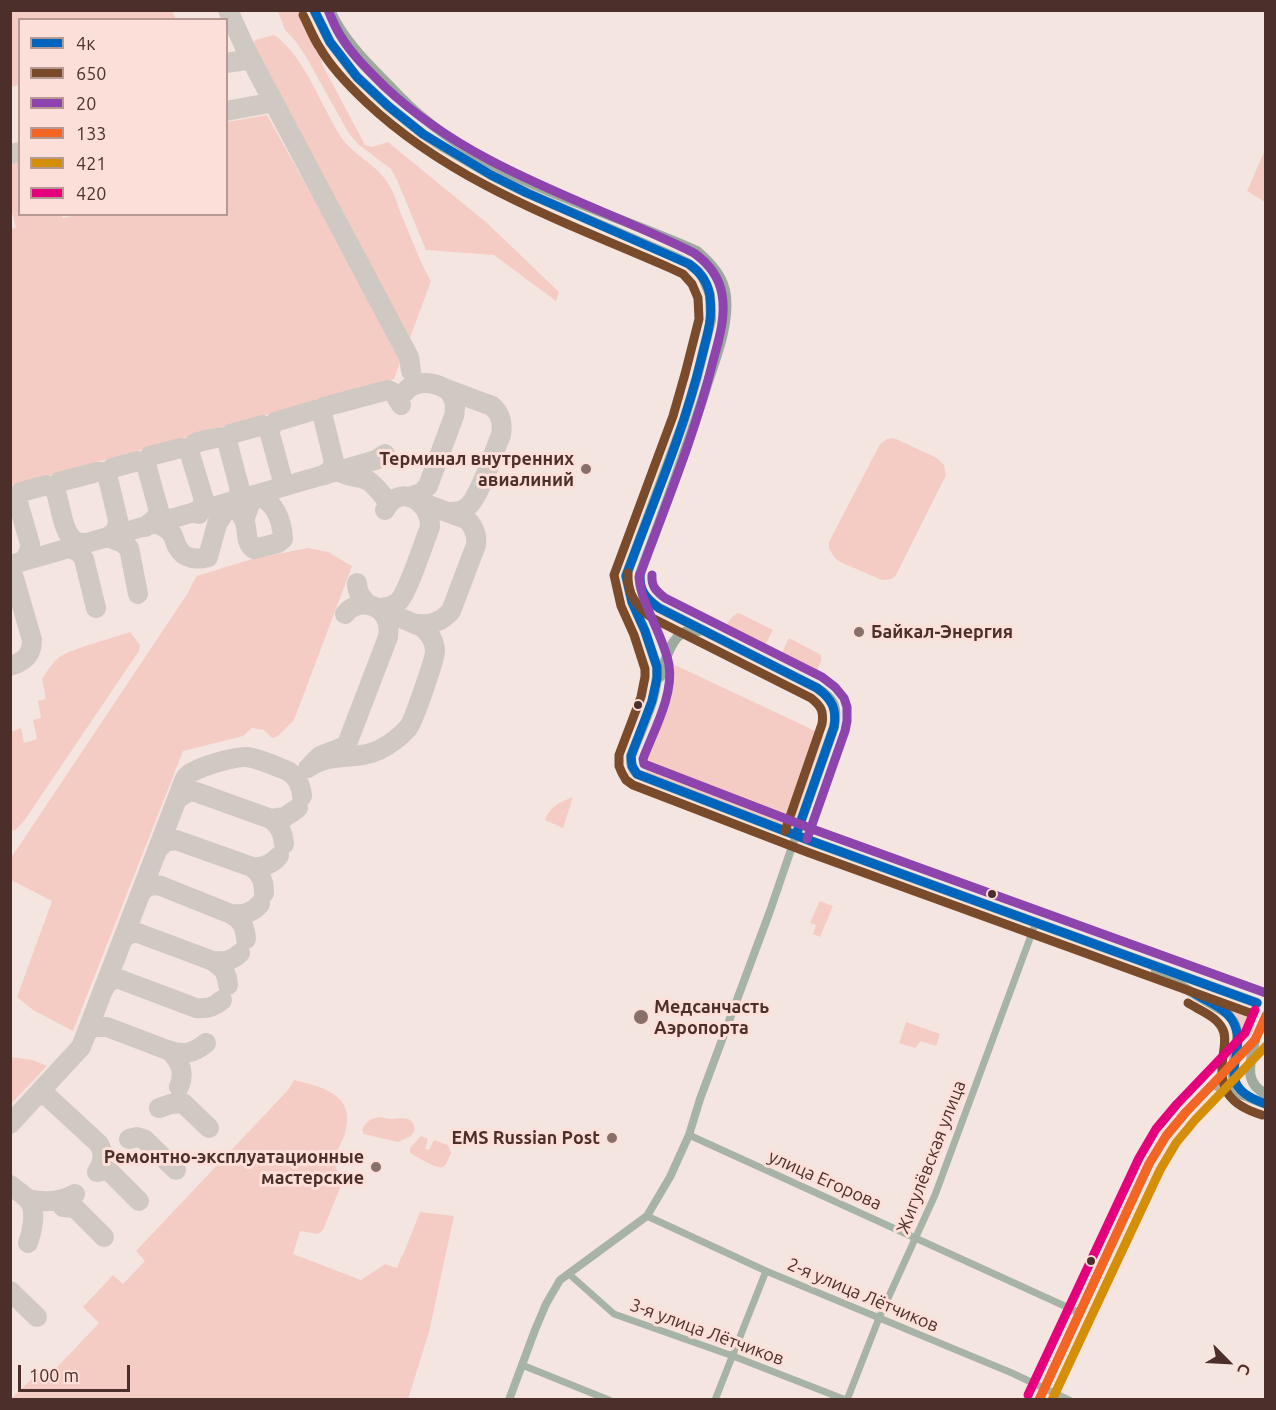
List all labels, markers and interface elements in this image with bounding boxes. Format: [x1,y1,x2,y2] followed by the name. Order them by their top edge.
[18,18,228,216] legend
[76,33,95,53] text: 4к
[76,63,106,83] text: 650
[76,93,96,113] text: 20
[76,123,106,143] text: 133
[76,153,106,173] text: 421
[76,183,106,203] text: 420
[379,448,574,490] place label: Терминал внутренних авиалиний
[579,462,593,476] marker: Терминал внутренних авиалиний
[871,621,1013,643] place label: Байкал-Энергия
[852,625,866,639] marker: Байкал-Энергия
[632,699,644,711] unlabelled marker
[986,888,998,900] unlabelled marker
[654,996,769,1038] place label: Медсанчасть Аэропорта
[632,1008,650,1026] marker: Медсанчасть Аэропорта
[892,1077,970,1237] street label: Жигулёвская улица
[452,1127,600,1149] place label: EMS Russian Рost
[605,1131,619,1145] marker: EMS Russian Рost
[765,1145,885,1215] street label: улица Егорова
[104,1146,364,1188] place label: Ремонтно-эксплуатационные мастерские
[369,1160,383,1174] marker: Ремонтно-эксплуатационные мастерские
[784,1253,942,1337] street label: 2-я улица Лётчиков
[1085,1255,1097,1267] unlabelled marker
[627,1294,787,1370] street label: 3-я улица Лётчиков
[1198,1332,1258,1392] north arrow
[21,1353,134,1391] scale bar
[1234,1361,1255,1378] text: С
[29,1365,79,1385] text: 100 m

